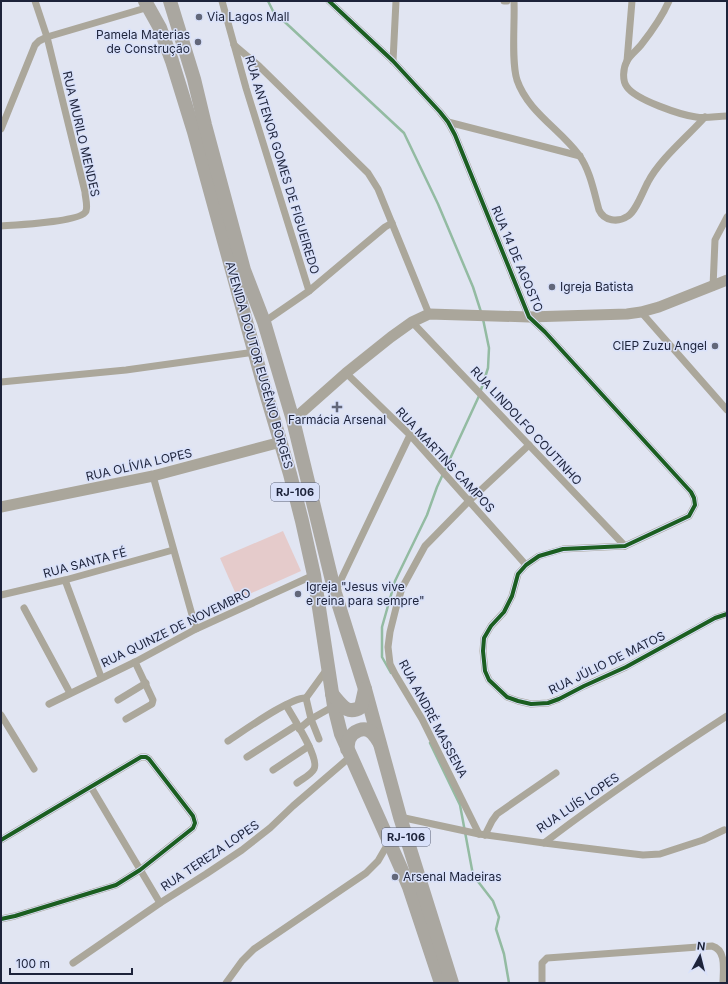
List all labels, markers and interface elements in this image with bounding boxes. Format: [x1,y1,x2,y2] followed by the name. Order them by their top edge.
[207,9,289,24] place label: Via Lagos Mall
[194,12,204,22] marker: Via Lagos Mall
[96,27,190,56] place label: Pamela Materias de Construção
[193,37,203,47] marker: Pamela Materias de Construção
[242,54,323,276] street label: RUA ANTENOR GOMES DE FIGUEIREDO
[60,70,103,198] street label: RUA MURILO MENDES
[488,204,547,314] street label: RUA 14 DE AGOSTO
[223,259,296,471] street label: AVENIDA DOUTOR EUGÊNIO BORGES
[560,279,633,294] place label: Igreja Batista
[547,282,557,292] marker: Igreja Batista
[612,338,707,353] place label: CIEP Zuzu Angel
[710,341,720,351] marker: CIEP Zuzu Angel
[468,363,585,488] street label: RUA LINDOLFO COUTINHO
[332,402,342,412] marker: Farmácia Arsenal
[393,404,498,516] street label: RUA MARTINS CAMPOS
[288,412,386,427] place label: Farmácia Arsenal
[84,445,194,484] street label: RUA OLÍVIA LOPES
[271,483,319,501] road number: RJ-106
[42,544,128,581] street label: RUA SANTA FÉ
[306,579,425,608] place label: Igreja "Jesus vive e reina para sempre"
[98,585,253,670] street label: RUA QUINZE DE NOVEMBRO
[293,589,303,599] marker: Igreja "Jesus vive e reina para sempre"
[546,628,668,697] street label: RUA JÚLIO DE MATOS
[396,657,471,780] street label: RUA ANDRÉ MASSENA
[534,769,622,836] street label: RUA LUÍS LOPES
[158,817,262,894] street label: RUA TEREZA LOPES
[382,828,430,846] road number: RJ-106
[403,869,502,884] place label: Arsenal Madeiras
[390,872,400,882] marker: Arsenal Madeiras
[680,936,720,976] north arrow
[696,939,706,954] text: N
[10,950,132,976] scale bar
[16,956,50,971] text: 100 m

